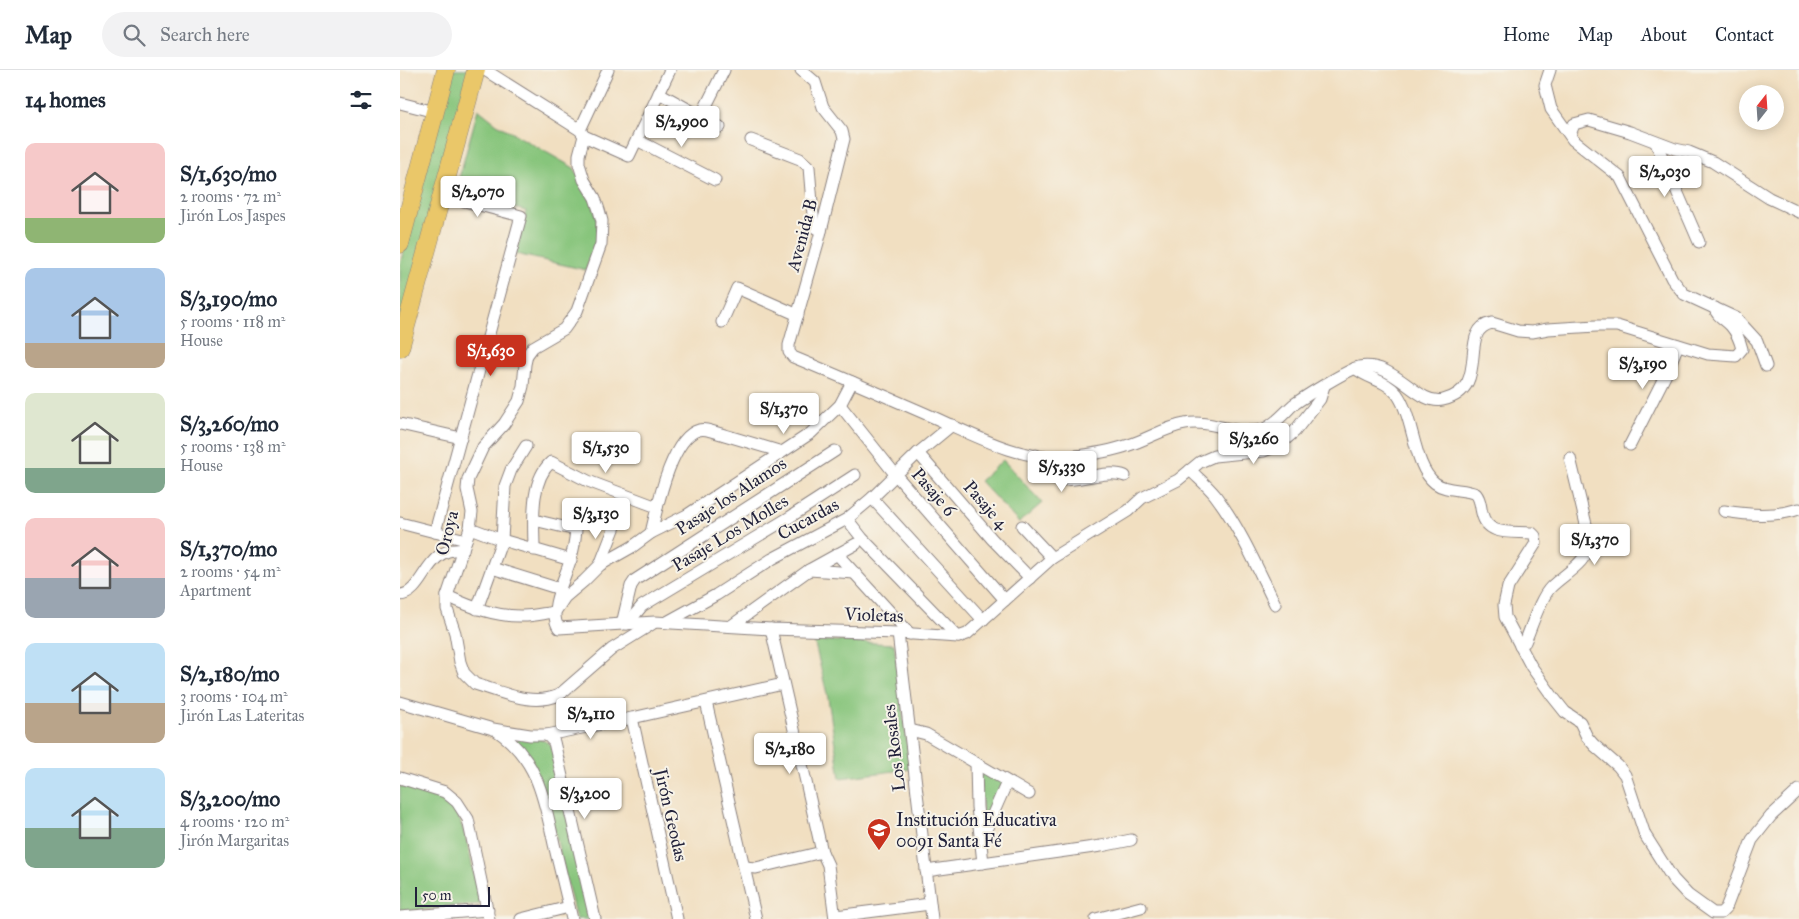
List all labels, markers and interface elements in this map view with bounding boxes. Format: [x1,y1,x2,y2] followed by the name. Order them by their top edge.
[102,12,452,57] search box
[25,20,72,50] text: Map
[120,21,148,49] icon: search
[160,23,250,46] text: Search here
[1503,24,1550,46] text: Home
[1578,24,1613,46] text: Map
[1641,24,1687,46] text: About
[1715,24,1774,46] text: Contact
[1739,85,1784,130] north arrow
[1739,85,1784,130] map controls
[347,86,375,114] icon: filters
[25,87,106,113] text: 14 homes
[636,106,728,148] pin: S/2,900
[656,112,709,131] text: S/2,900
[1619,156,1711,198] pin: S/2,030
[180,161,277,187] text: S/1,630/mo
[1640,162,1690,181] text: S/2,030
[65,163,125,223] icon: home
[432,176,524,218] pin: S/2,070
[451,182,505,201] text: S/2,070
[180,187,281,206] text: 2 rooms · 72 m²
[781,196,822,275] street label: Avenida B
[180,206,286,225] text: Jirón Los Jaspes
[180,286,277,312] text: S/3,190/mo
[65,288,125,348] icon: home
[180,312,285,331] text: 5 rooms · 118 m²
[180,331,223,350] text: House
[445,334,537,377] pin: S/1,630
[467,341,515,360] text: S/1,630
[1597,348,1689,390] pin: S/3,190
[1619,354,1667,373] text: S/3,190
[738,392,830,435] pin: S/1,370
[760,399,808,418] text: S/1,370
[180,411,279,437] text: S/3,260/mo
[65,413,125,473] icon: home
[1208,422,1300,465] pin: S/3,260
[1229,429,1279,448] text: S/3,260
[560,432,652,474] pin: S/1,530
[180,437,286,456] text: 5 rooms · 138 m²
[583,438,629,457] text: S/1,530
[1016,450,1108,493] pin: S/5,330
[672,452,790,540] street label: Pasaje los Alamos
[180,456,223,475] text: House
[1039,457,1085,476] text: S/5,330
[907,463,961,521] street label: Pasaje 6
[959,476,1014,535] street label: Pasaje 4
[668,490,792,576] street label: Pasaje Los Molles
[773,493,843,545] street label: Cucardas
[550,498,642,540] pin: S/3,130
[573,504,619,523] text: S/3,130
[431,508,463,558] street label: Oroya
[1549,524,1641,566] pin: S/1,370
[1571,530,1619,549] text: S/1,370
[180,536,277,562] text: S/1,370/mo
[65,538,125,598] icon: home
[180,562,281,581] text: 2 rooms · 54 m²
[180,581,252,600] text: Apartment
[843,603,904,627] street label: Violetas
[180,661,280,687] text: S/2,180/mo
[65,663,125,723] icon: home
[180,687,288,706] text: 3 rooms · 104 m²
[545,698,637,740] pin: S/2,110
[878,703,910,793] street label: Los Rosales
[567,704,615,723] text: S/2,110
[180,706,304,725] text: Jirón Las Lateritas
[744,732,836,775] pin: S/2,180
[765,739,815,758] text: S/2,180
[648,764,692,864] street label: Jirón Geodas
[539,778,631,820] pin: S/3,200
[560,784,610,803] text: S/3,200
[180,786,280,812] text: S/3,200/mo
[65,788,125,848] icon: home
[896,809,1057,852] place label: Institución Educativa 0091 Santa Fé
[180,812,289,831] text: 4 rooms · 120 m²
[866,817,892,851] school or university icon: Institución Educativa 0091 Santa Fé
[180,831,289,850] text: Jirón Margaritas
[415,884,490,907] scale bar
[422,887,451,904] text: 50 m

